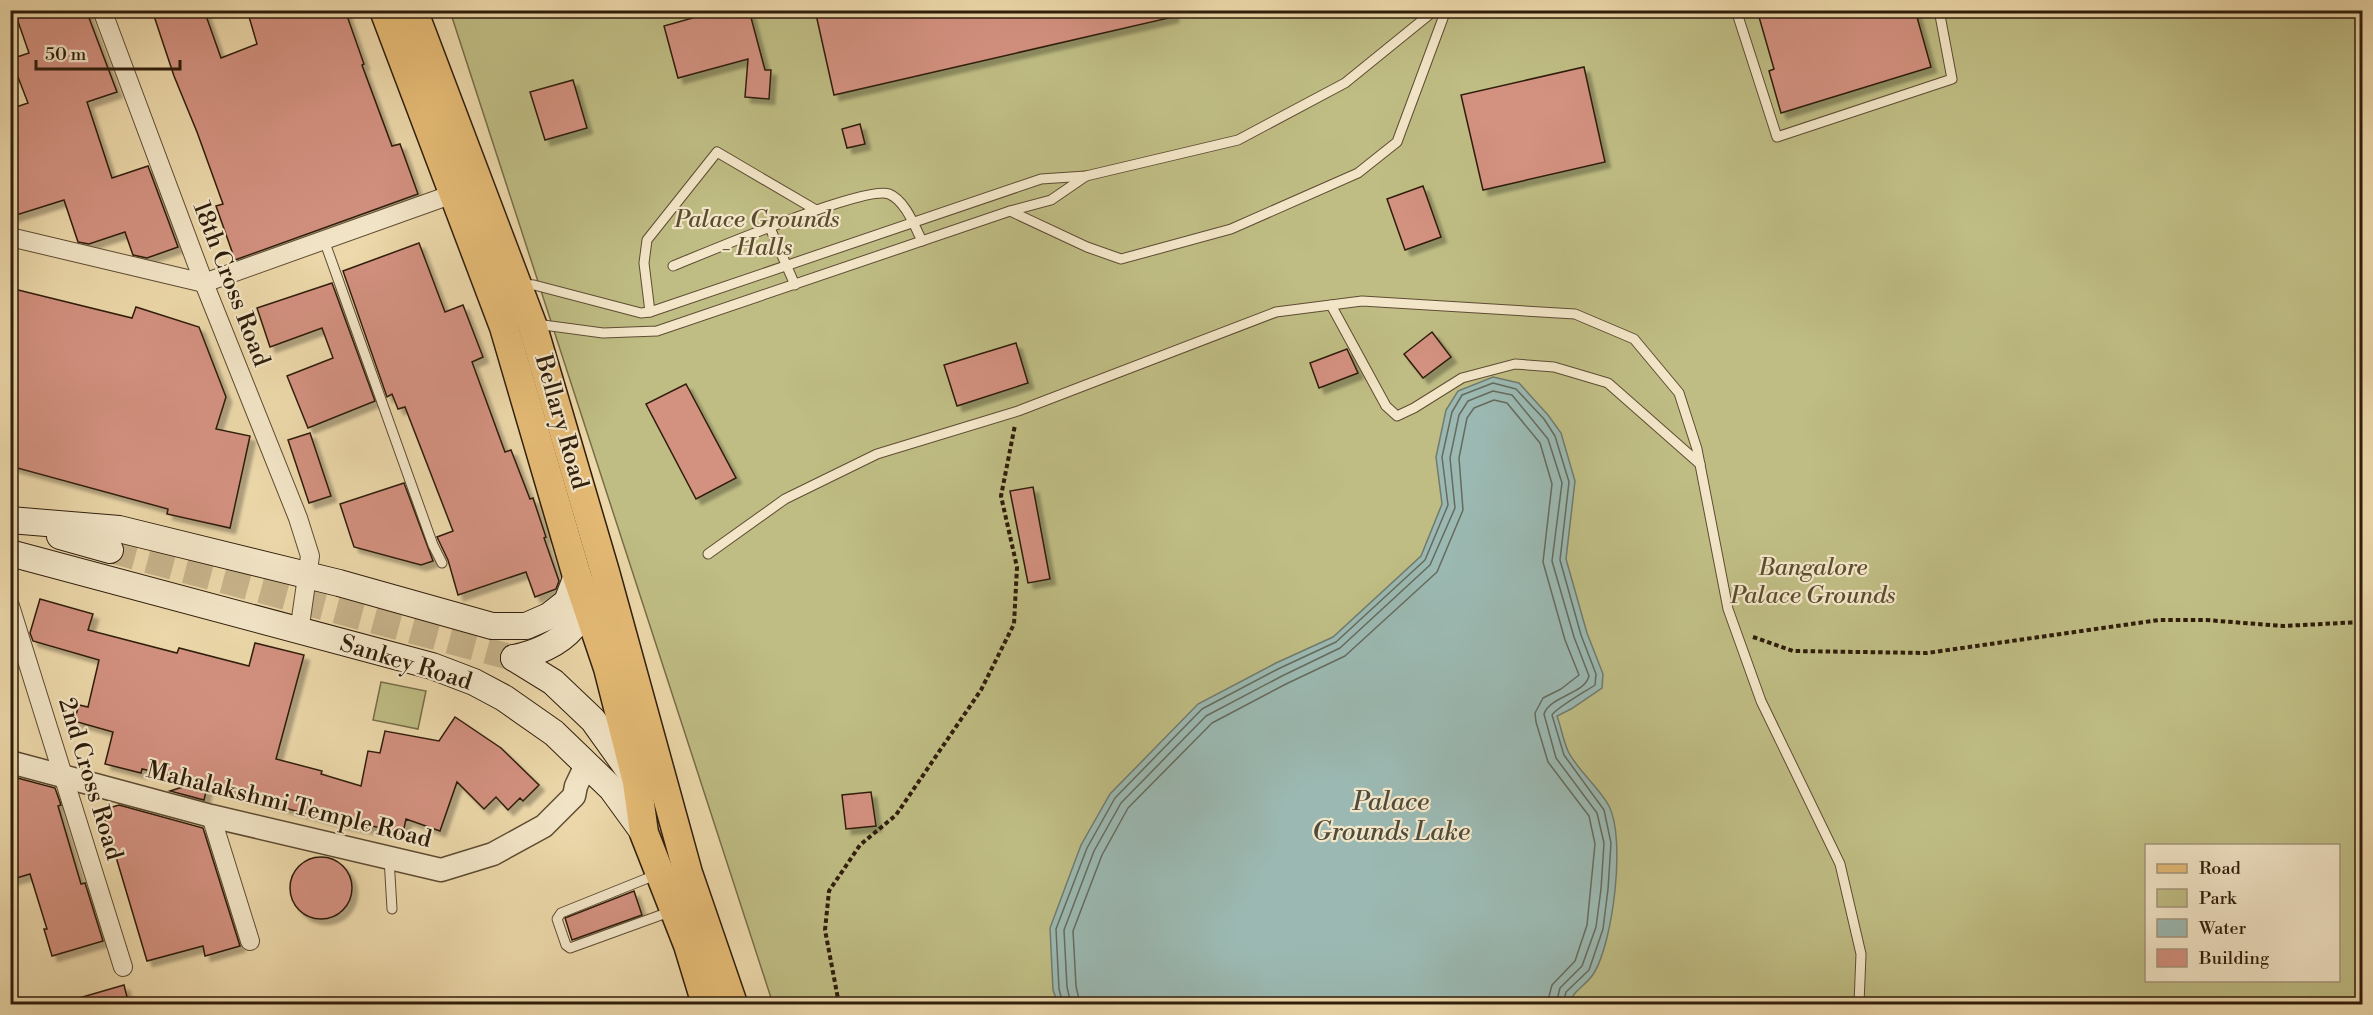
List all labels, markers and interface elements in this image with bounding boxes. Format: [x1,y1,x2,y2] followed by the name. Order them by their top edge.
[36,33,180,71] scale bar
[45,43,87,66] text: 50 m
[186,197,276,371] street label: 18th Cross Road
[673,205,840,263] park label: Palace Grounds - Halls
[527,350,595,493] street label: Bellary Road
[1729,553,1896,611] park label: Bangalore Palace Grounds
[336,629,476,697] street label: Sankey Road
[51,694,129,864] street label: 2nd Cross Road
[143,755,435,855] street label: Mahalakshmi Temple Road
[1312,786,1470,848] water label: Palace Grounds Lake
[2145,844,2340,982] legend
[2199,857,2242,880] text: Road
[2199,887,2238,910] text: Park
[2198,917,2247,940] text: Water
[2198,947,2270,970] text: Building

